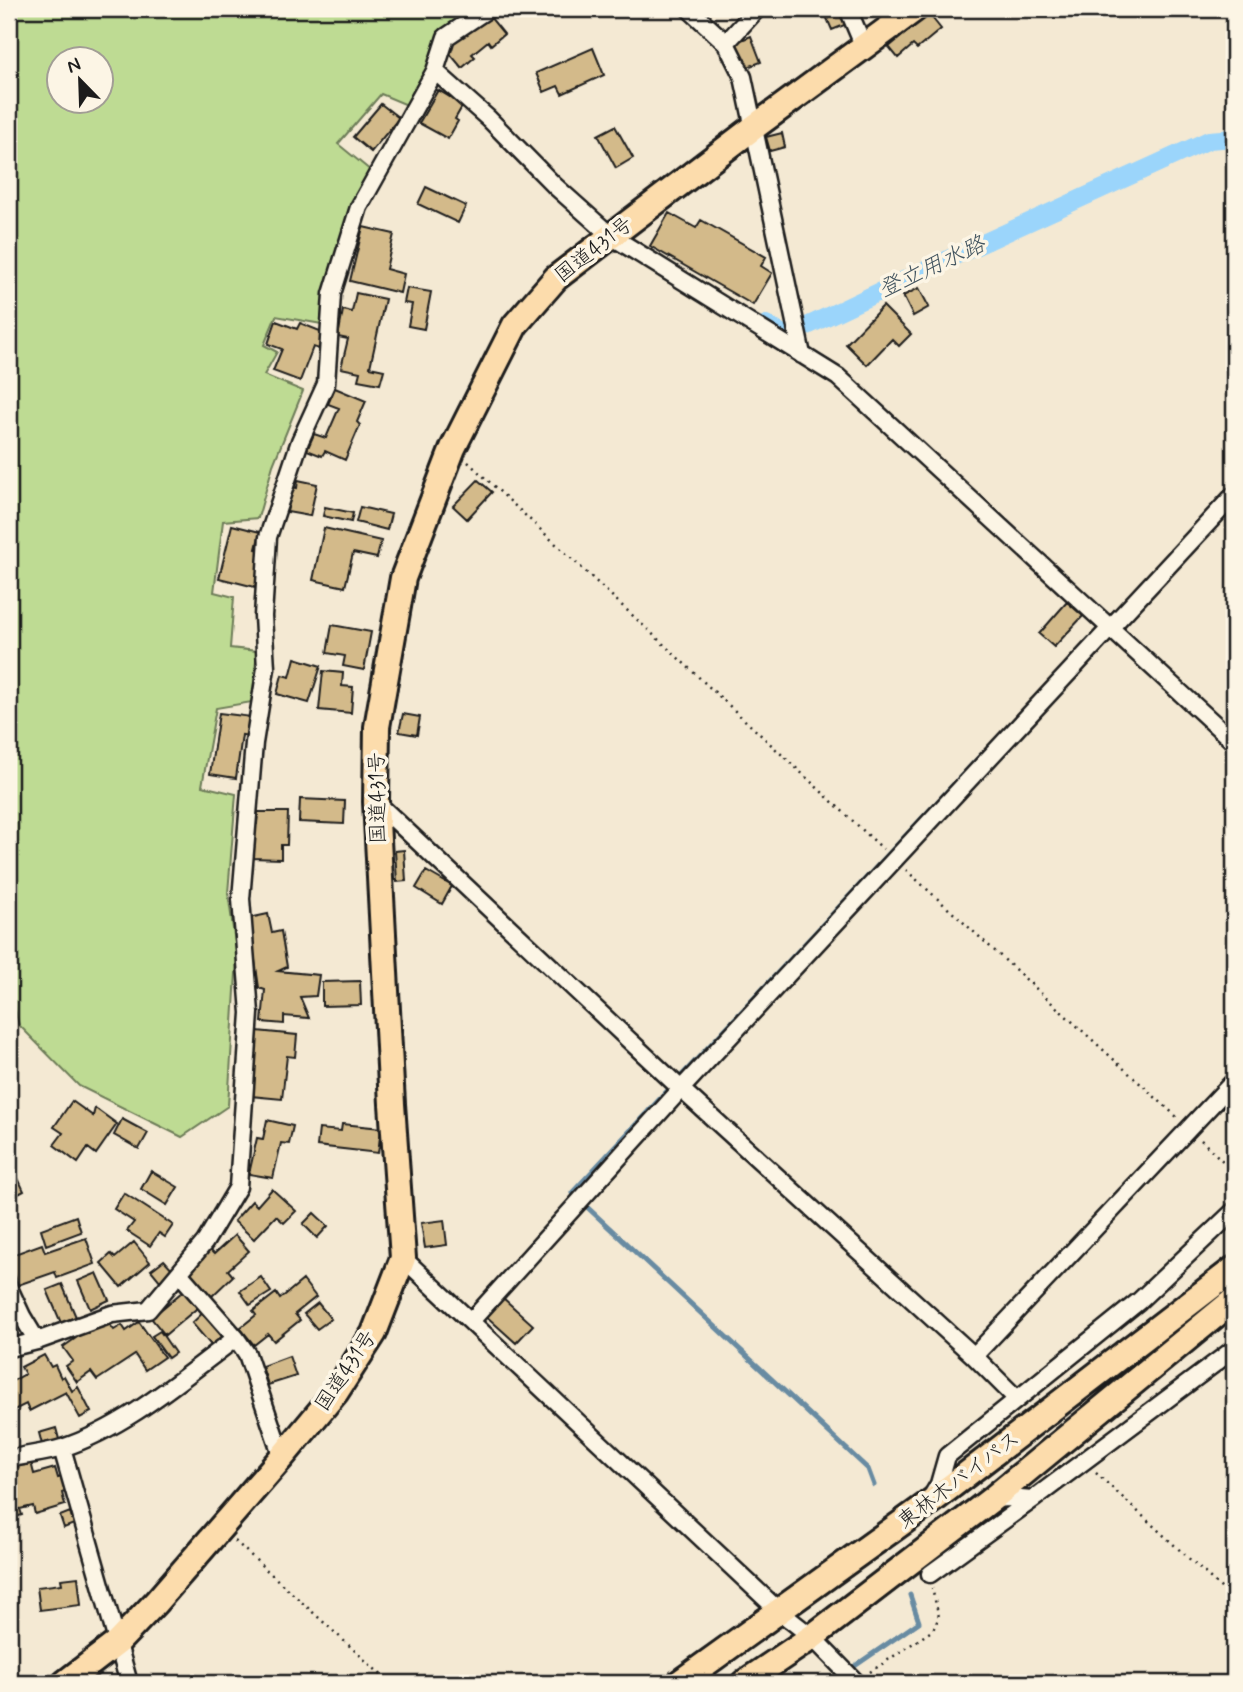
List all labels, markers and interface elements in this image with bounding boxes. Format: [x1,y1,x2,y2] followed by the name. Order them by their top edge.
[46,46,116,116] north arrow
[63,52,85,80] text: N
[549,211,639,289] street label: 国道431号
[874,229,992,306] water label: 登立用水路
[363,752,393,844] street label: 国道431号
[309,1325,383,1417] street label: 国道431号
[892,1425,1026,1535] street label: 東林木バイパス

